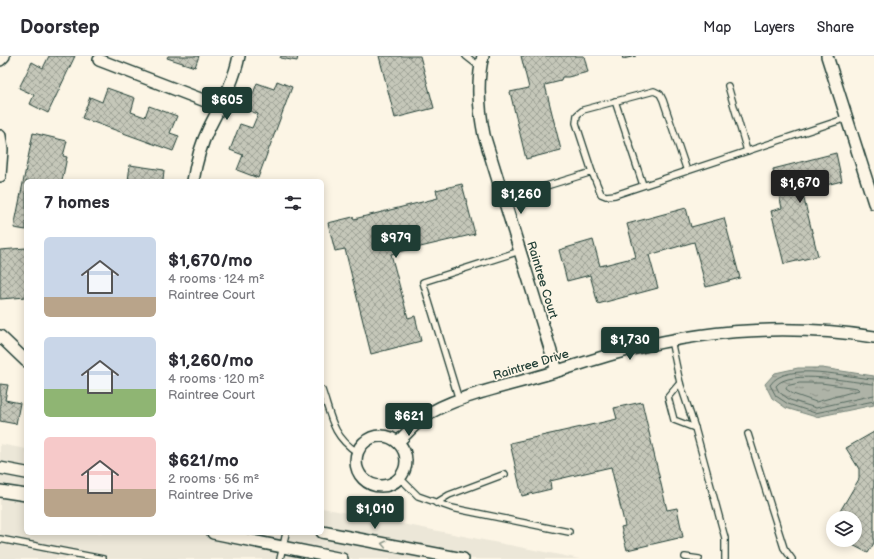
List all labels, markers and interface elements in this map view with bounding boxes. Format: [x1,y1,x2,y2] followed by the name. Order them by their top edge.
[20,16,100,39] text: Doorstep
[703,19,731,36] text: Map
[753,19,795,36] text: Layers
[817,19,854,36] text: Share
[203,87,251,121] pin: $605
[211,92,243,108] text: $605
[767,170,833,204] pin: $1,670
[780,175,820,191] text: $1,670
[488,181,554,215] pin: $1,260
[501,186,541,202] text: $1,260
[282,192,304,214] icon: filters
[44,193,110,213] text: 7 homes
[372,225,420,259] pin: $979
[381,230,411,246] text: $979
[523,239,561,321] street label: Raintree Court
[168,251,253,271] text: $1,670/mo
[76,253,124,301] icon: home
[168,271,265,287] text: 4 rooms · 124 m²
[168,287,255,303] text: Raintree Court
[597,327,663,361] pin: $1,730
[610,332,650,348] text: $1,730
[491,346,571,384] street label: Raintree Drive
[168,351,253,371] text: $1,260/mo
[76,353,124,401] icon: home
[168,371,265,387] text: 4 rooms · 120 m²
[168,387,255,403] text: Raintree Court
[385,403,433,437] pin: $621
[394,408,424,424] text: $621
[168,451,239,471] text: $621/mo
[76,453,124,501] icon: home
[168,471,259,487] text: 2 rooms · 56 m²
[168,487,253,503] text: Raintree Drive
[342,496,408,530] pin: $1,010
[356,501,394,517] text: $1,010
[826,511,862,547] map controls
[826,511,862,547] button: layers
[381,540,388,548] one-way arrow

